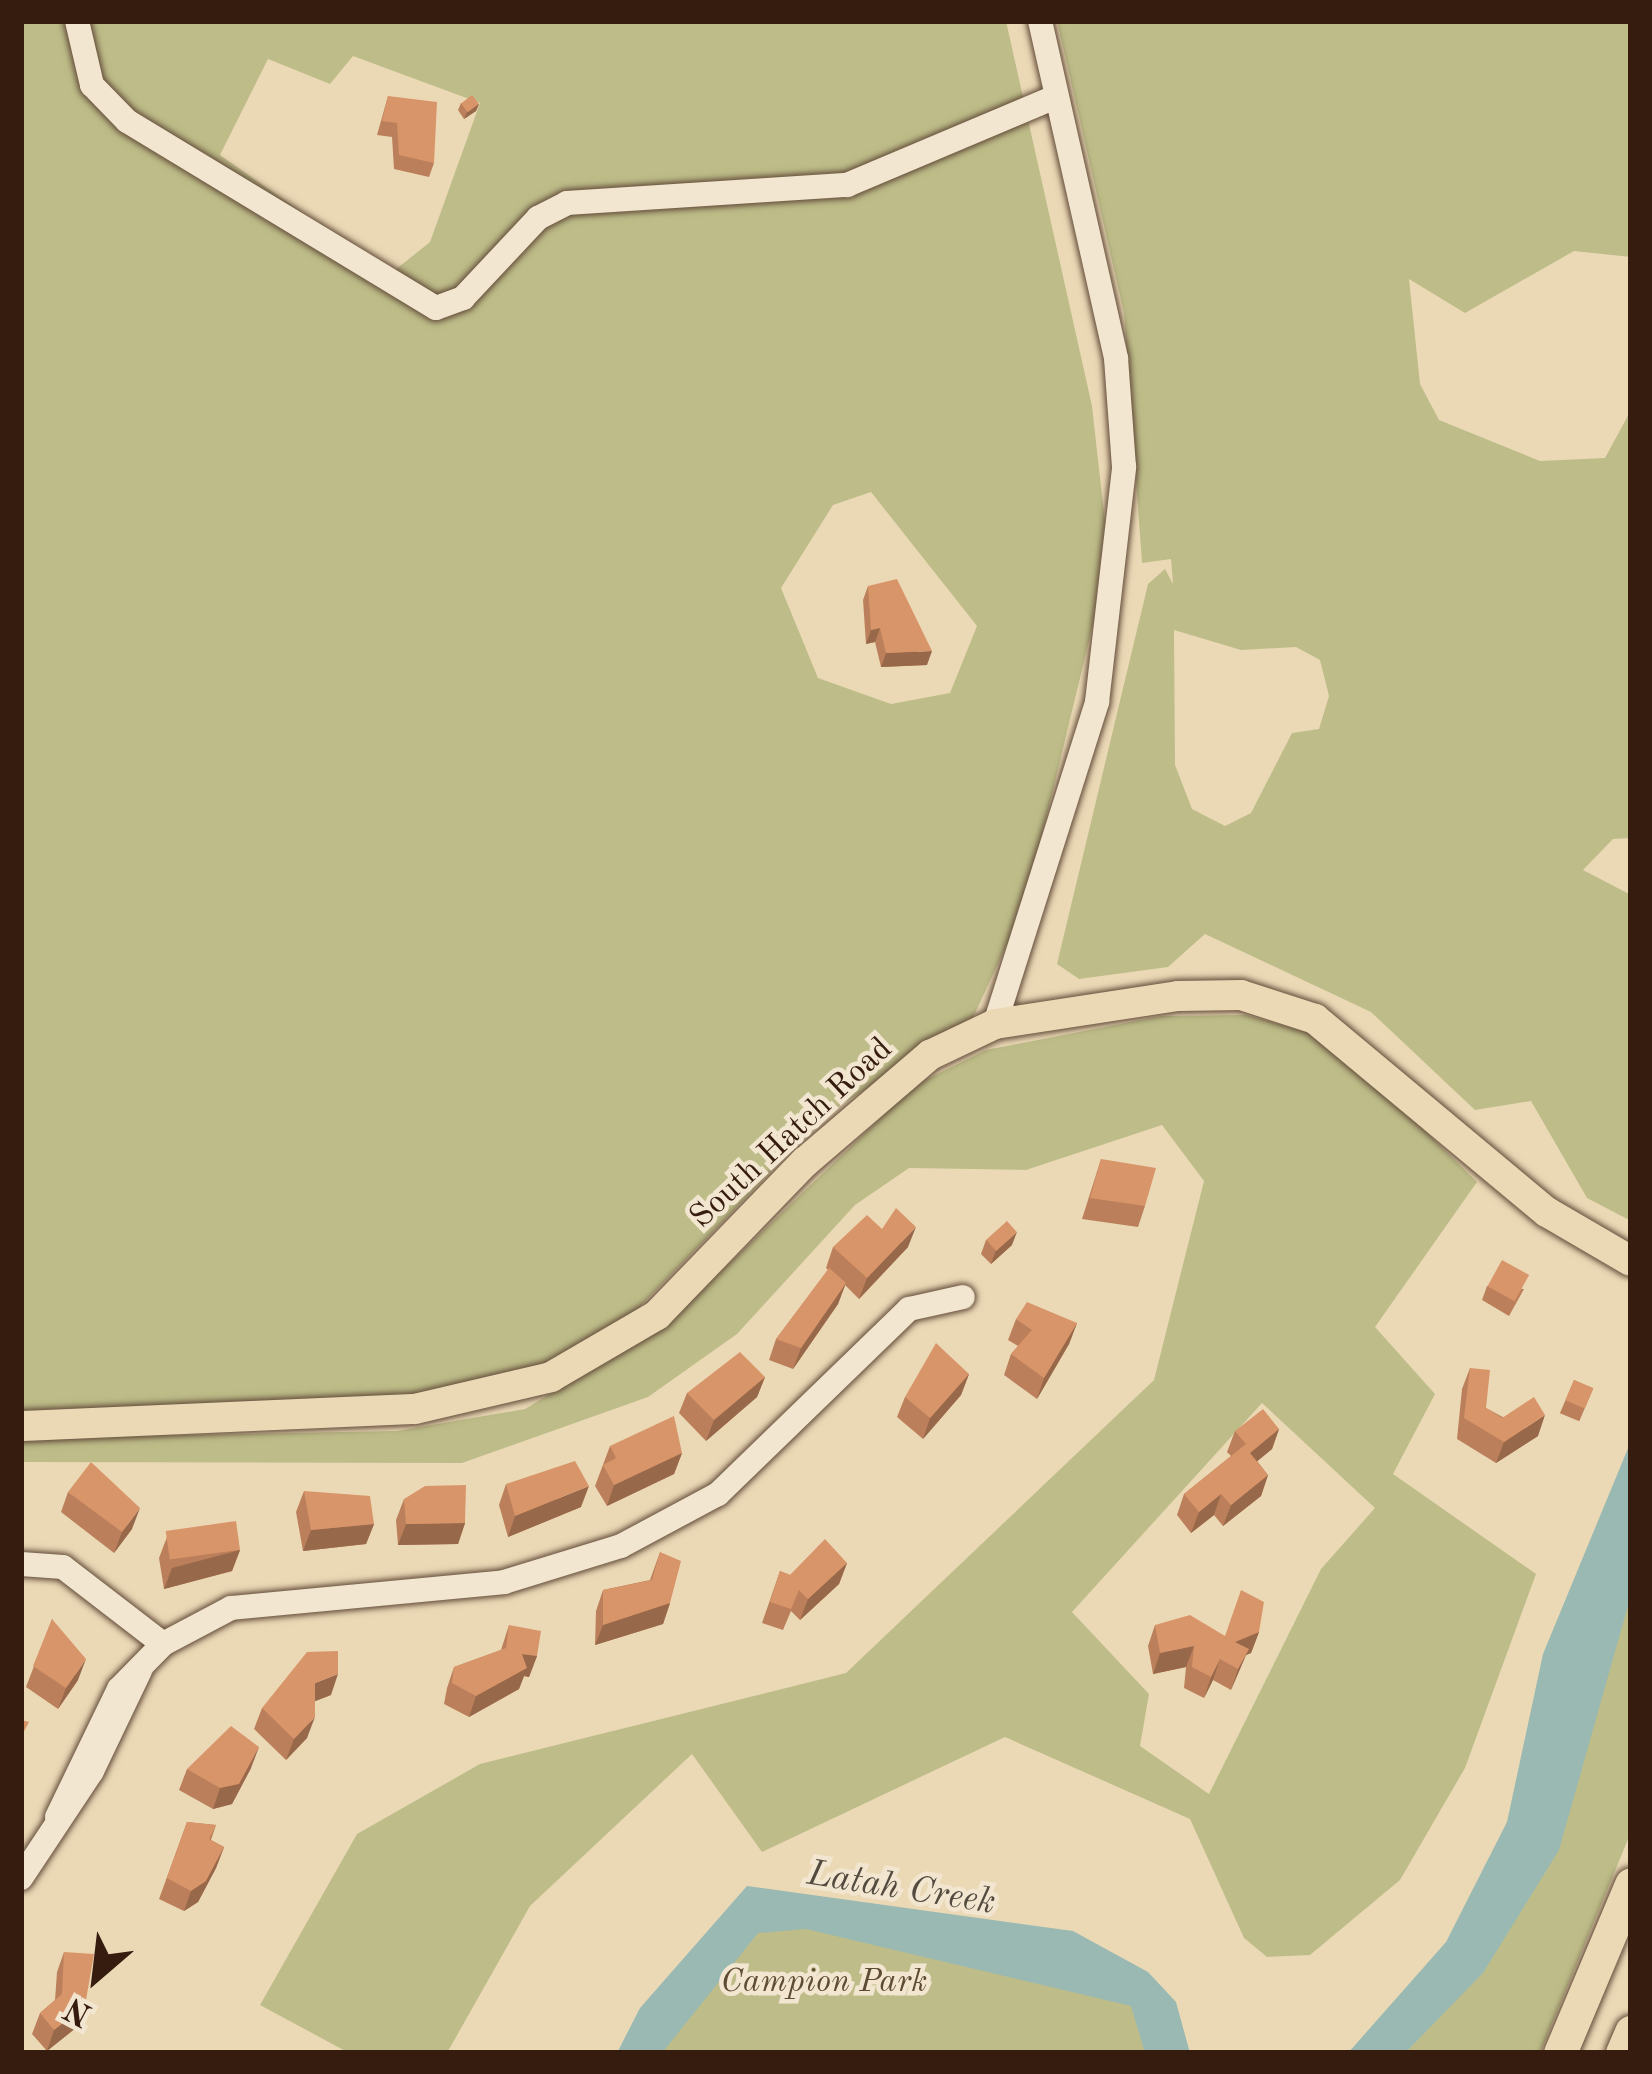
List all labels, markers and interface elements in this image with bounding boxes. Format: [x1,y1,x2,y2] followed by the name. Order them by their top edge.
[683,1030,901,1238] street label: South Hatch Road
[804,1854,998,1926] water label: Latah Creek
[36,1918,156,2038] north arrow
[721,1963,927,2003] park label: Campion Park
[60,1990,98,2031] text: N

